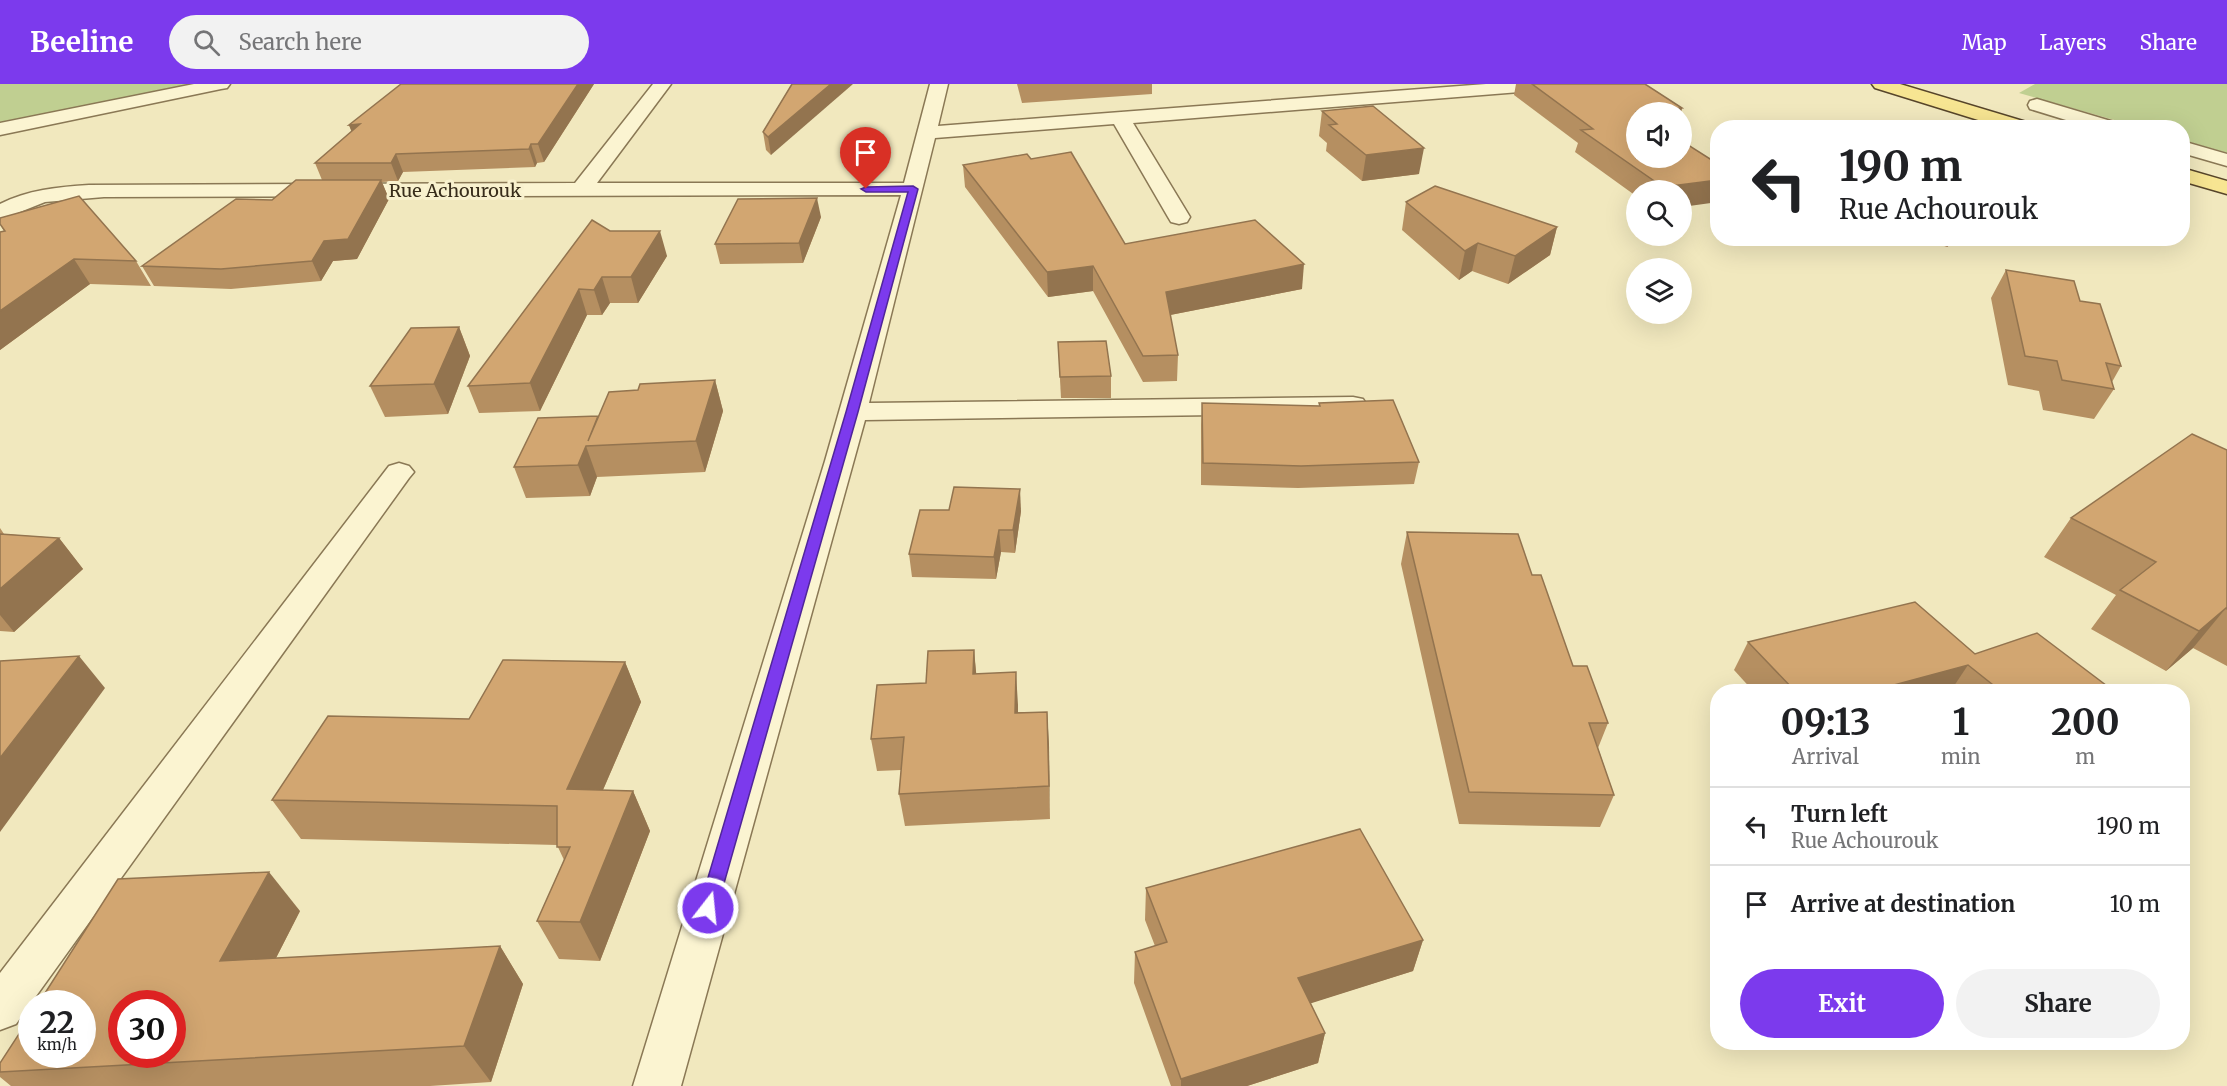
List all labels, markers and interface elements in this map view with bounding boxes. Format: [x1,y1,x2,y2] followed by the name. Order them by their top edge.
[169,15,589,69] search box
[30,24,133,60] text: Beeline
[190,26,223,59] icon: search
[238,28,362,56] text: Search here
[1962,29,2007,56] text: Map
[2040,29,2107,56] text: Layers
[2140,29,2197,56] text: Share
[1626,102,1692,324] map controls
[1626,102,1692,168] button: sound
[840,127,891,189] pin
[849,136,882,169] icon: arrive
[1839,140,1962,192] text: 190 m
[1740,144,1818,222] icon: left
[389,179,522,202] street label: Rue Achourouk
[1626,180,1692,246] button: search
[1839,192,2038,226] text: Rue Achourouk
[1626,258,1692,324] button: layers
[1780,700,1871,745] text: 09:13
[1952,700,1969,745] text: 1
[2051,700,2120,745] text: 200
[1792,744,1859,769] text: Arrival
[1941,744,1981,769] text: min
[2075,744,2095,769] text: m
[1791,800,1888,828] text: Turn left
[1740,810,1773,843] icon: left
[2097,812,2160,840] text: 190 m
[1791,828,1938,853] text: Rue Achourouk
[676,876,740,940] position arrow
[1740,888,1773,921] icon: arrive
[1791,890,2015,918] text: Arrive at destination
[2110,890,2160,918] text: 10 m
[1740,969,1944,1038] button: Exit
[1956,969,2160,1038] button: Share
[108,990,186,1068] speed limit sign: 30
[40,1003,74,1041] text: 22
[37,1035,77,1054] text: km/h

